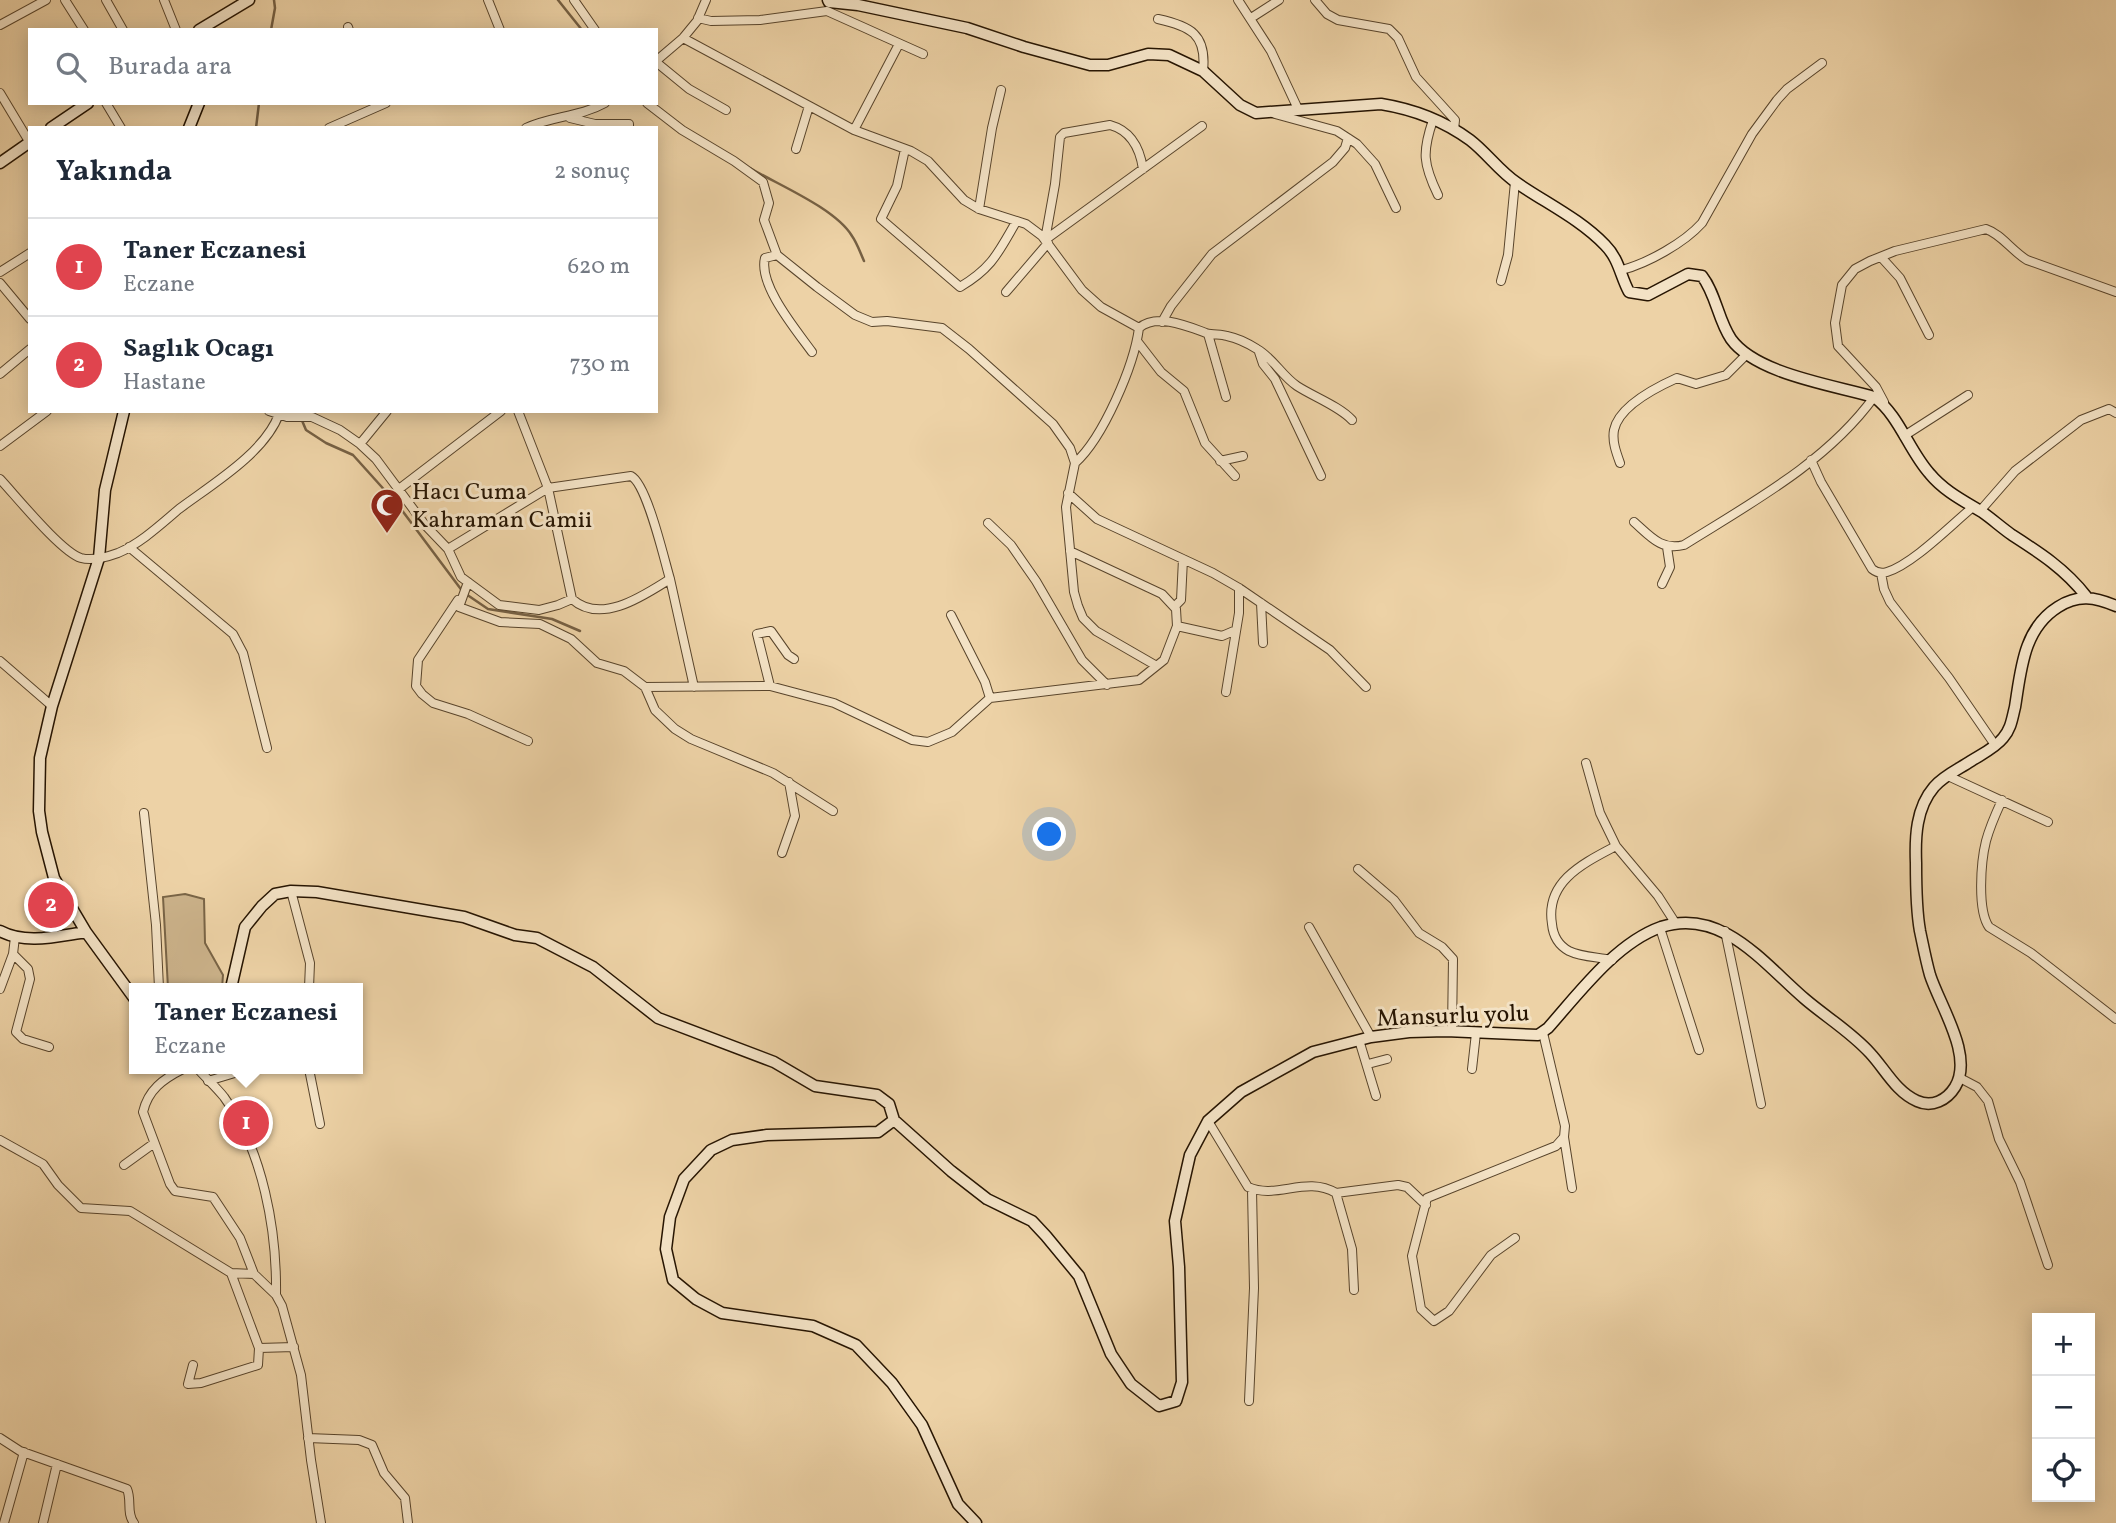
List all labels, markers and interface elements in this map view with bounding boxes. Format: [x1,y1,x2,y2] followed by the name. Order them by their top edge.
[28,28,658,105] search box
[52,48,90,86] icon: search
[108,49,232,85] text: Burada ara
[56,151,172,193] text: Yakında
[554,156,630,188] text: 2 sonuç
[123,233,307,269] text: Taner Eczanesi
[74,251,84,283] text: 1
[567,251,630,283] text: 620 m
[123,269,195,301] text: Eczane
[123,331,274,367] text: Saglık Ocagı
[73,349,85,381] text: 2
[569,349,630,381] text: 730 m
[123,367,206,399] text: Hastane
[412,476,592,538] place label: Hacı Cuma Kahraman Camii
[368,486,406,535] mosque icon: Hacı Cuma Kahraman Camii
[1032,817,1066,851] your location
[28,879,74,931] pin: 2
[129,983,363,1074] popup
[154,995,338,1031] text: Taner Eczanesi
[1376,997,1530,1037] street label: Mansurlu yolu
[154,1031,226,1063] text: Eczane
[223,1097,269,1149] pin: 1
[2032,1313,2095,1502] map controls
[2032,1313,2095,1376] button: +
[2032,1376,2095,1439] button: −
[2032,1439,2095,1502] button: locate

